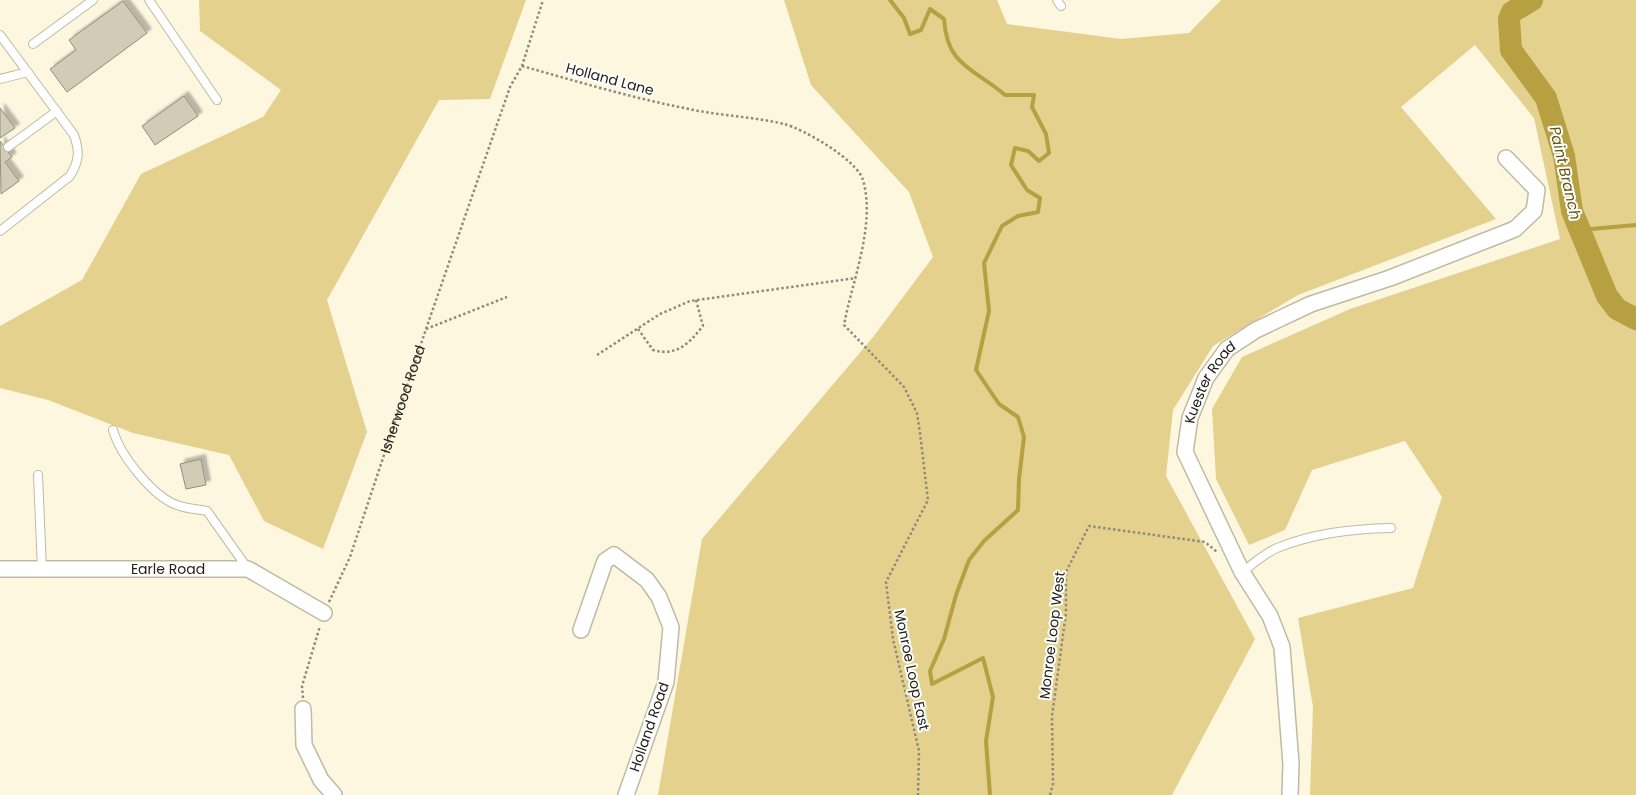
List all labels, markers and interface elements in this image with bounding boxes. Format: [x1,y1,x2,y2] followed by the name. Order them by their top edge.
[564,58,657,100] street label: Holland Lane
[1545,124,1586,222] water label: Paint Branch
[1179,336,1240,425] street label: Kuester Road
[375,343,430,456] street label: Isherwood Road
[131,559,205,579] street label: Earle Road
[1034,570,1070,700] street label: Monroe Loop West
[889,608,935,732] street label: Monroe Loop East
[624,680,674,774] street label: Holland Road

